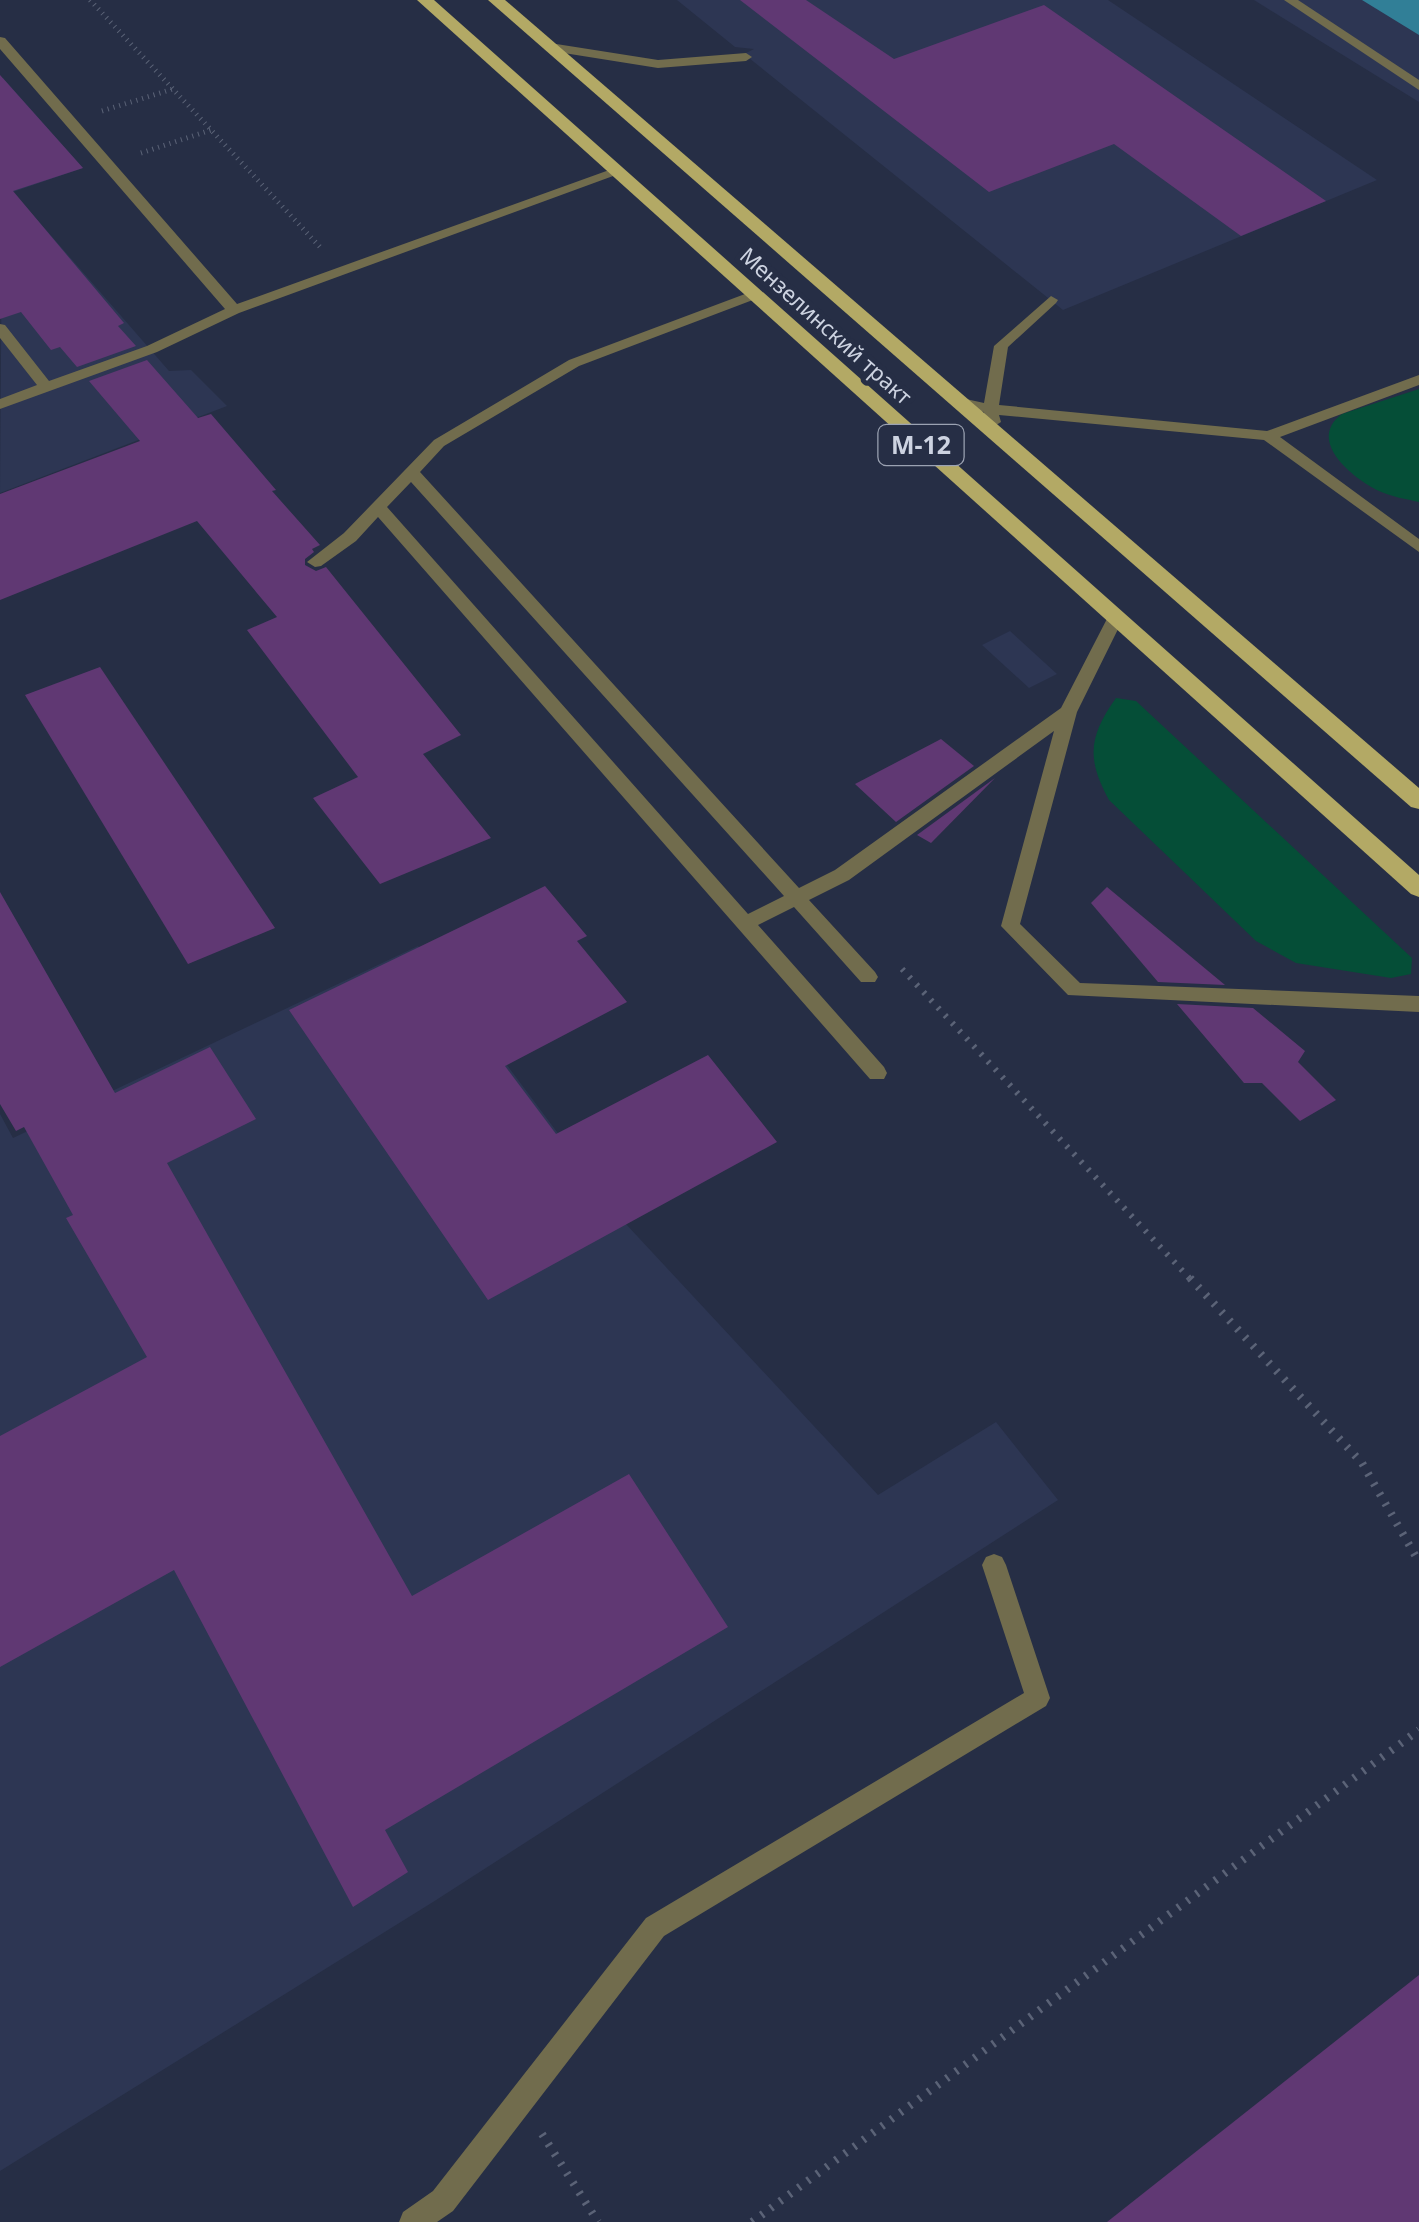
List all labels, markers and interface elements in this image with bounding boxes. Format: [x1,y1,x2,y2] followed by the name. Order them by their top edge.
[734,240,919,411] street label: Мензелинский тракт
[878,425,964,465] road number: М-12

